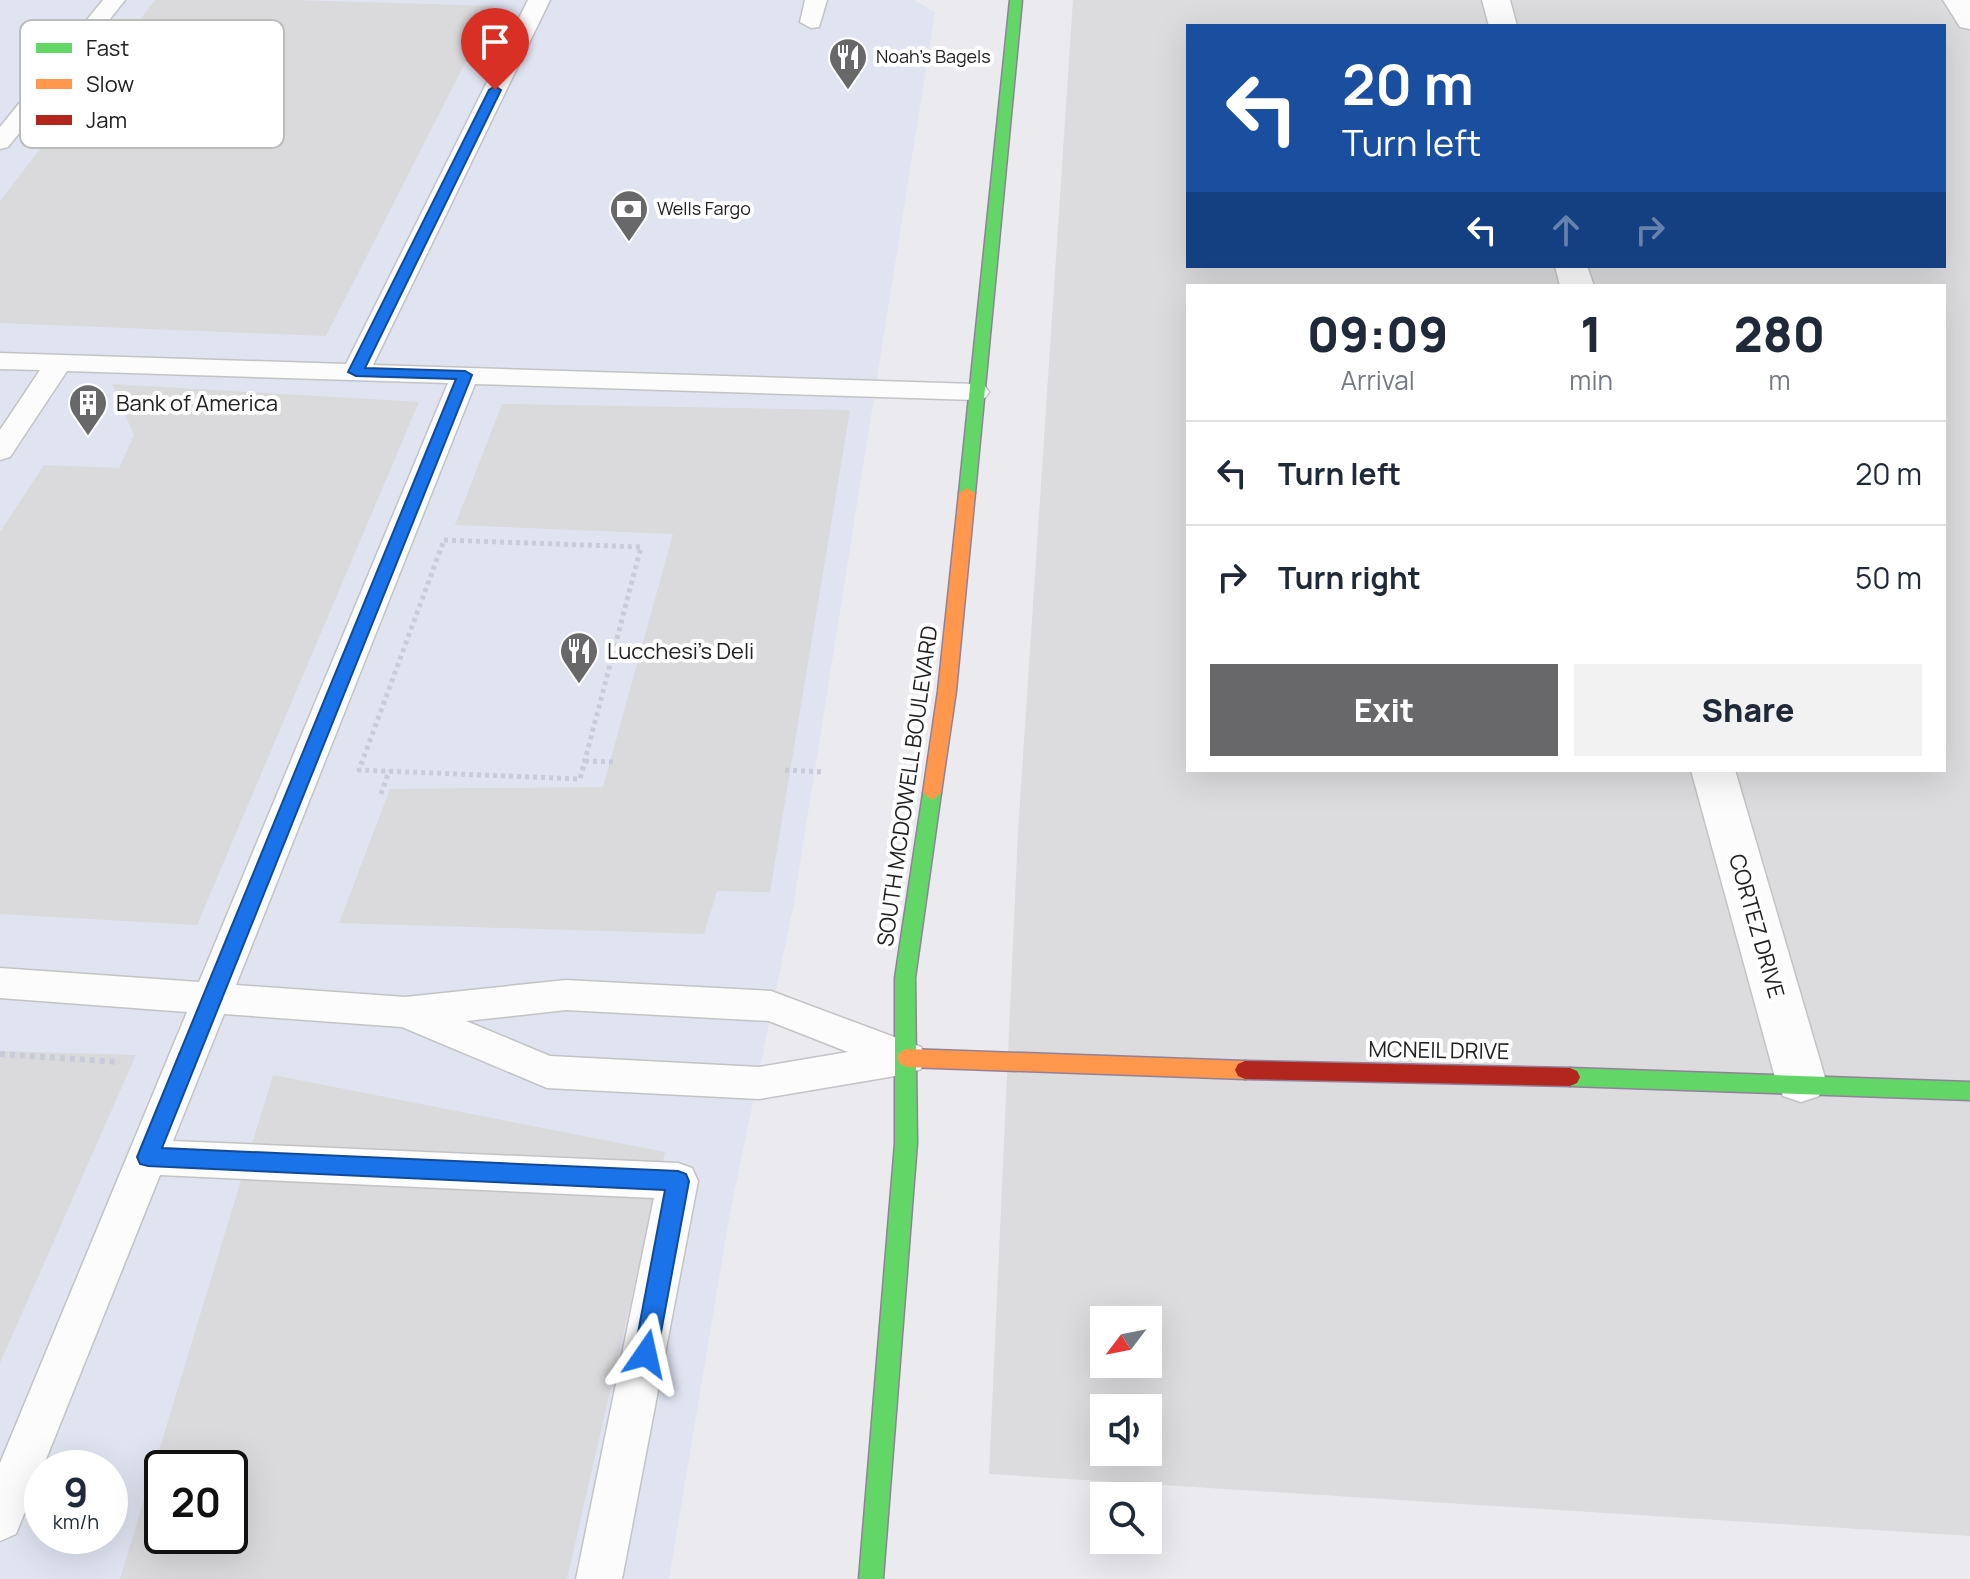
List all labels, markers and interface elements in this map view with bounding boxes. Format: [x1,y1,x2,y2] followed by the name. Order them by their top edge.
[461,8,529,90] pin
[20,20,284,148] legend
[473,20,517,64] icon: arrive
[86,33,129,63] text: Fast
[827,36,869,91] restaurant icon: Noah's Bagels
[876,44,991,68] place label: Noah's Bagels
[1342,45,1474,122] text: 20 m
[1210,56,1314,160] icon: left
[86,69,134,99] text: Slow
[86,105,127,135] text: Jam
[1342,118,1481,167] text: Turn left
[608,188,650,243] bank icon: Wells Fargo
[657,196,751,220] place label: Wells Fargo
[1460,208,1504,252] icon: left
[1544,208,1588,252] icon: ahead
[1628,208,1672,252] icon: right
[1307,301,1448,366] text: 09:09
[1580,301,1602,366] text: 1
[1734,301,1825,366] text: 280
[1341,362,1415,398] text: Arrival
[1569,362,1613,398] text: min
[1768,362,1790,398] text: m
[67,382,109,437] building icon: Bank of America
[116,388,278,418] place label: Bank of America
[1210,451,1254,495] icon: left
[1278,453,1401,494] text: Turn left
[1855,453,1922,494] text: 20 m
[1210,555,1254,599] icon: right
[1278,557,1421,598] text: Turn right
[1855,557,1922,598] text: 50 m
[870,624,944,948] street label: SOUTH MCDOWELL BOULEVARD
[558,630,600,685] restaurant icon: Lucchesi's Deli
[607,636,754,666] place label: Lucchesi's Deli
[1210,664,1558,756] button: Exit
[1574,664,1922,756] button: Share
[1722,850,1792,1002] street label: CORTEZ DRIVE
[1368,1034,1510,1066] street label: MCNEIL DRIVE
[1090,1306,1162,1378] north arrow
[1090,1306,1162,1554] map controls
[604,1312,688,1396] position arrow
[1090,1394,1162,1466] button: sound
[144,1450,248,1554] speed limit sign: 20
[64,1464,88,1519] text: 9
[1090,1482,1162,1554] button: search
[53,1508,99,1535] text: km/h

